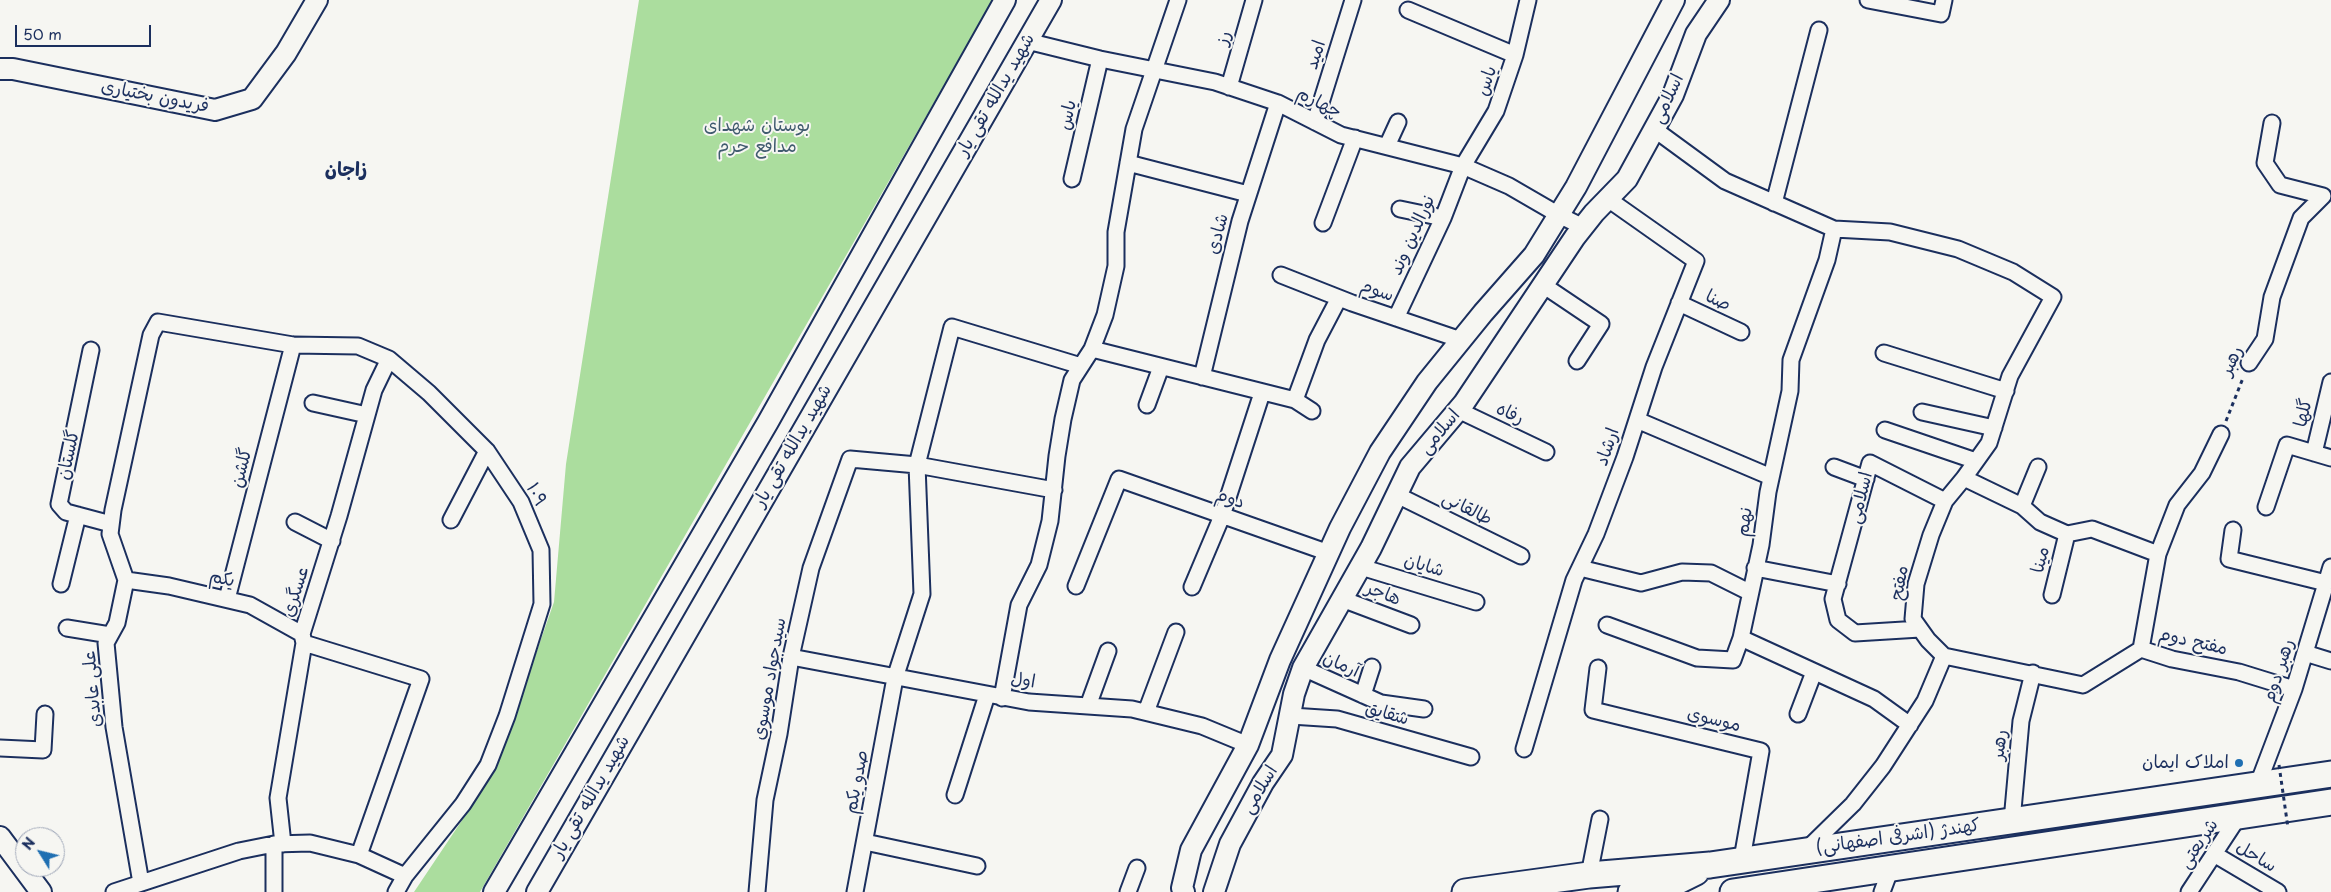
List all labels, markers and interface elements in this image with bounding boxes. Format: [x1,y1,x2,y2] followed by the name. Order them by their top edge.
[18,15,154,47] scale bar
[23,22,62,45] text: 50 m
[1212,28,1236,48] street label: رز
[952,30,1040,160] street label: شهید یدالله تقی یار
[1301,38,1331,72] street label: امید
[1472,63,1502,99] street label: یاس
[1647,71,1689,127] street label: اسلامی
[99,76,211,118] street label: فریدون بختیاری
[1293,83,1345,123] street label: چهارم
[1054,98,1082,132] street label: یاس
[704,115,810,158] park label: بوستان شهدای مدافع حرم
[325,160,367,182] district label: زاجان
[1386,191,1440,279] street label: نورالدین وند
[1202,211,1234,257] street label: شادی
[1357,275,1397,307] street label: سوم
[1702,286,1734,316] street label: صنا
[2216,343,2248,379] street label: رهبر
[749,381,837,511] street label: شهید یدالله تقی یار
[2290,397,2318,429] street label: گلها
[1493,398,1527,430] street label: رفاه
[1415,405,1465,459] street label: اسلامی
[1591,425,1625,469] street label: ارشاد
[53,428,85,482] street label: گلستان
[227,446,257,490] street label: گلشن
[1844,470,1878,526] street label: اسلامی
[521,479,551,511] street label: ۱۰۹
[1213,484,1247,514] street label: دوم
[1438,487,1496,531] street label: طالقانی
[1732,506,1758,538] street label: نهم
[2027,545,2055,575] street label: مینا
[1401,550,1447,582] street label: شایان
[278,564,314,620] street label: عسگری
[1886,564,1914,602] street label: مفتح
[207,566,237,592] street label: یکم
[1362,577,1404,611] street label: هاجر
[749,616,791,742] street label: سیدجواد موسوی
[2156,624,2230,660] street label: مفتح دوم
[2259,636,2299,706] street label: رهبر دوم
[1319,647,1363,683] street label: آرمان
[79,650,107,728] street label: علی عابدی
[1009,669,1037,693] street label: اول
[1363,698,1411,730] street label: شقایق
[1685,703,1743,737] street label: موسوی
[1988,729,2012,761] street label: رهبر
[547,732,635,862] street label: شهید یدالله تقی یار
[840,748,874,816] street label: صدو یکم
[2142,752,2229,774] place label: املاک ایمان
[2233,757,2245,769] marker: املاک ایمان
[1237,762,1283,818] street label: اسلامی
[1814,815,1982,859] street label: کهندژ (اشرفی اصفهانی)
[2175,815,2223,873] street label: شریعتی
[15,827,65,877] north arrow
[17,833,40,854] text: N
[2232,836,2280,878] street label: ساحل

